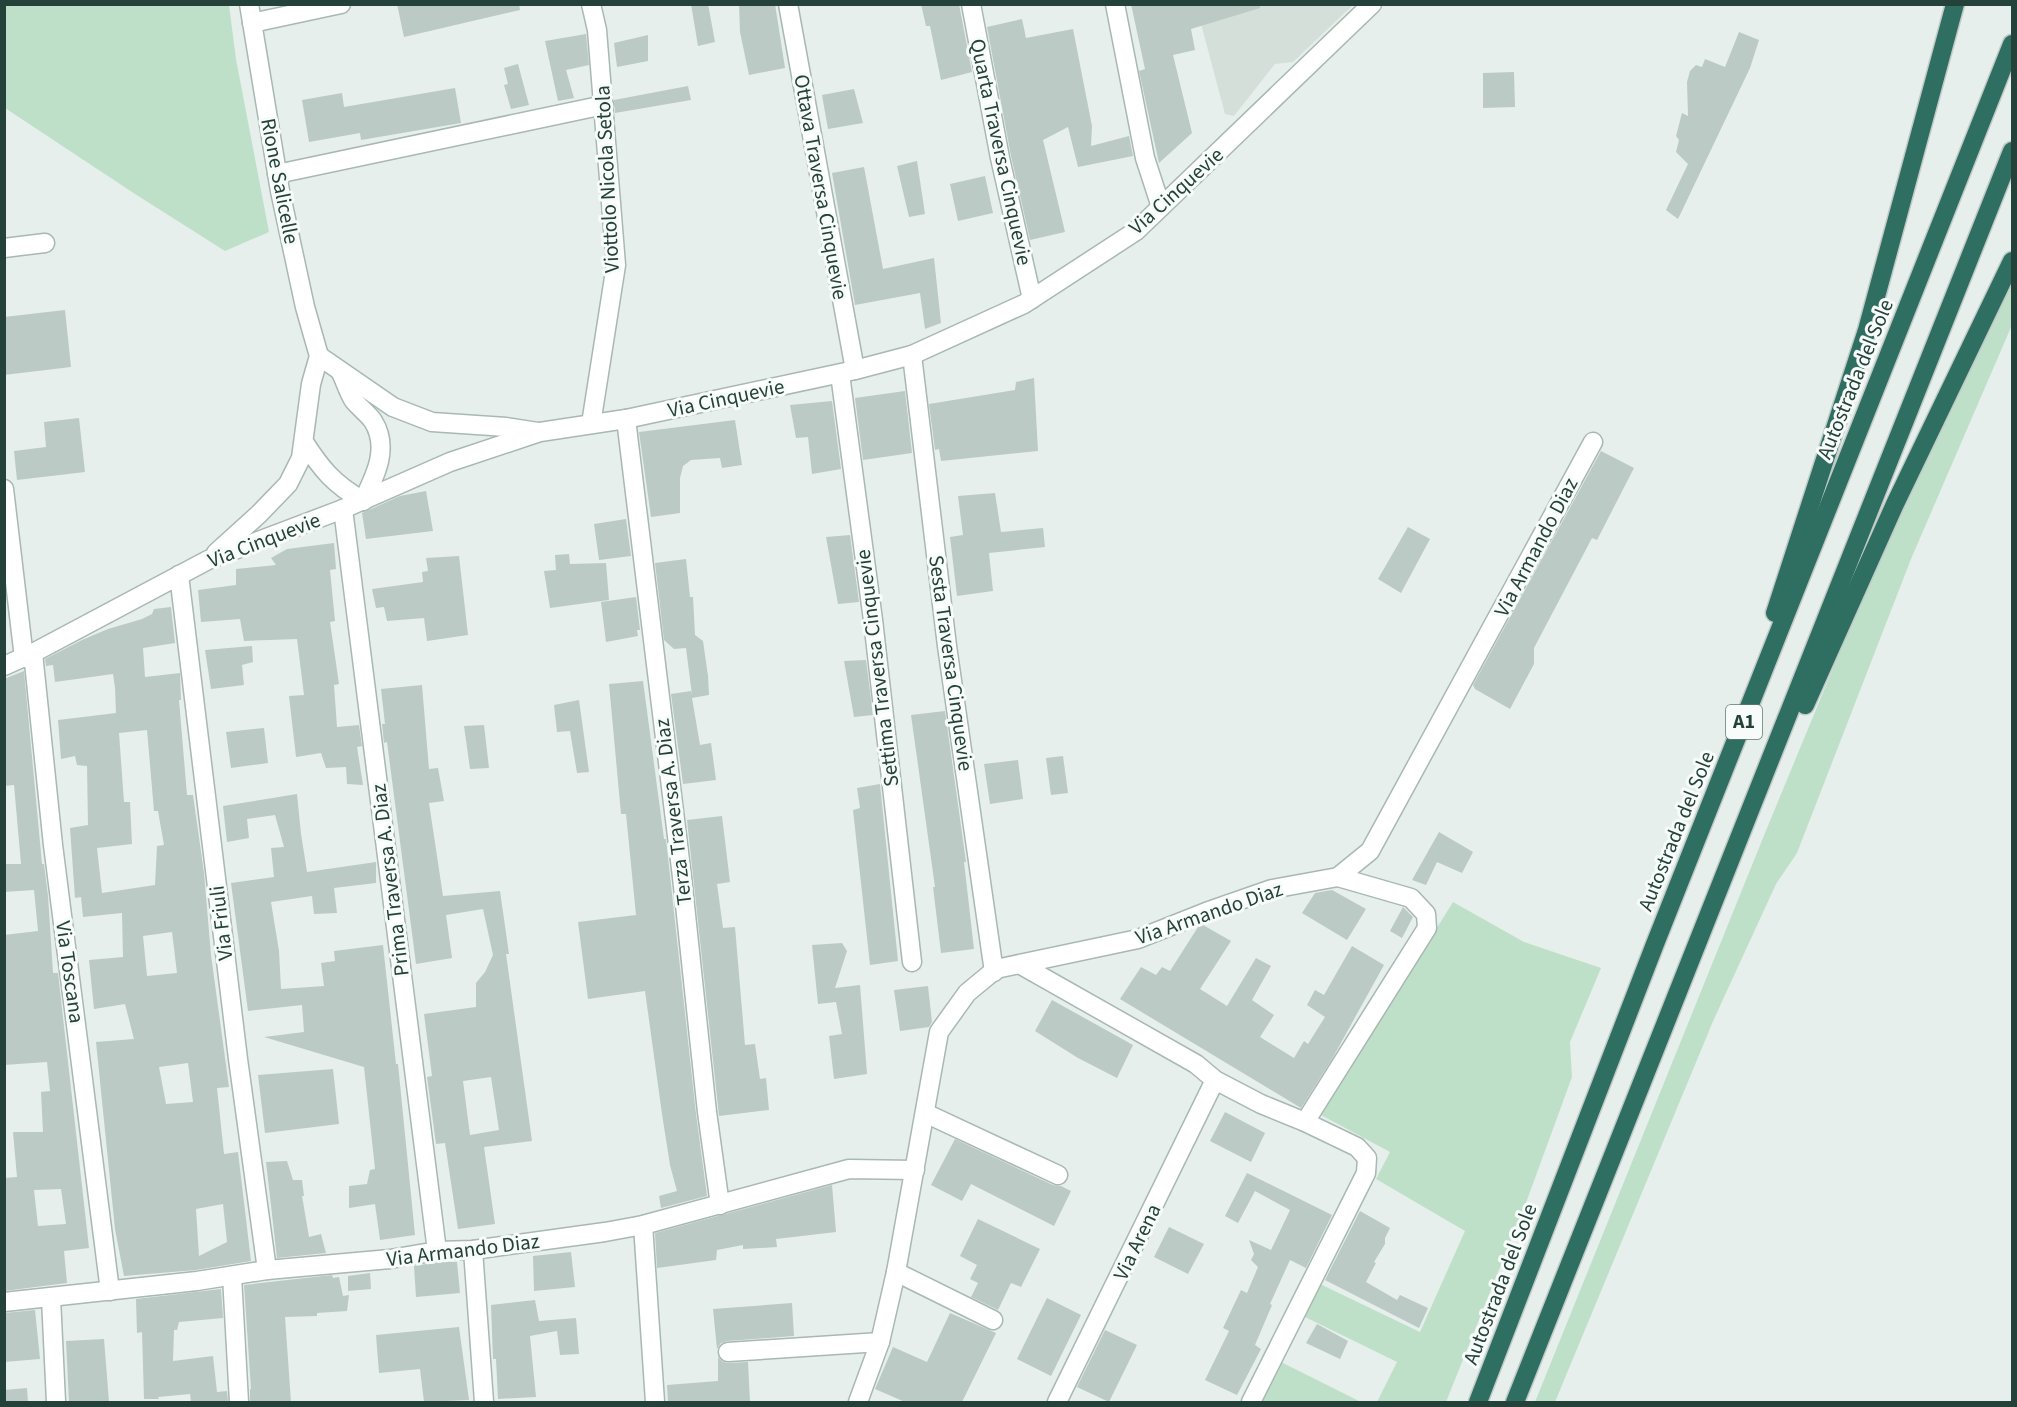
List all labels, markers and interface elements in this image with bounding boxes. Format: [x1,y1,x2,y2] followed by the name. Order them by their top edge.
[962,36,1040,268] street label: Quarta Traversa Cinquevie
[786,72,856,302] street label: Ottava Traversa Cinquevie
[587,84,627,274] street label: Viottolo Nicola Setola
[253,116,307,246] street label: Rione Salicelle
[1122,140,1230,242] street label: Via Cinquevie
[1809,295,1901,463] street label: Autostrada del Sole
[665,371,787,425] street label: Via Cinquevie
[1487,472,1585,622] street label: Via Armando Diaz
[203,505,325,575] street label: Via Cinquevie
[848,548,906,788] street label: Settima Traversa Cinquevie
[921,553,981,773] street label: Sesta Traversa Cinquevie
[1726,705,1762,739] road number: A1
[647,717,699,907] street label: Terza Traversa A. Diaz
[1630,747,1722,915] street label: Autostrada del Sole
[363,782,417,978] street label: Prima Traversa A. Diaz
[1131,874,1287,952] street label: Via Armando Diaz
[202,884,240,962] street label: Via Friuli
[48,919,92,1025] street label: Via Toscana
[1106,1199,1168,1285] street label: Via Arena
[1456,1199,1544,1369] street label: Autostrada del Sole
[385,1226,541,1274] street label: Via Armando Diaz

